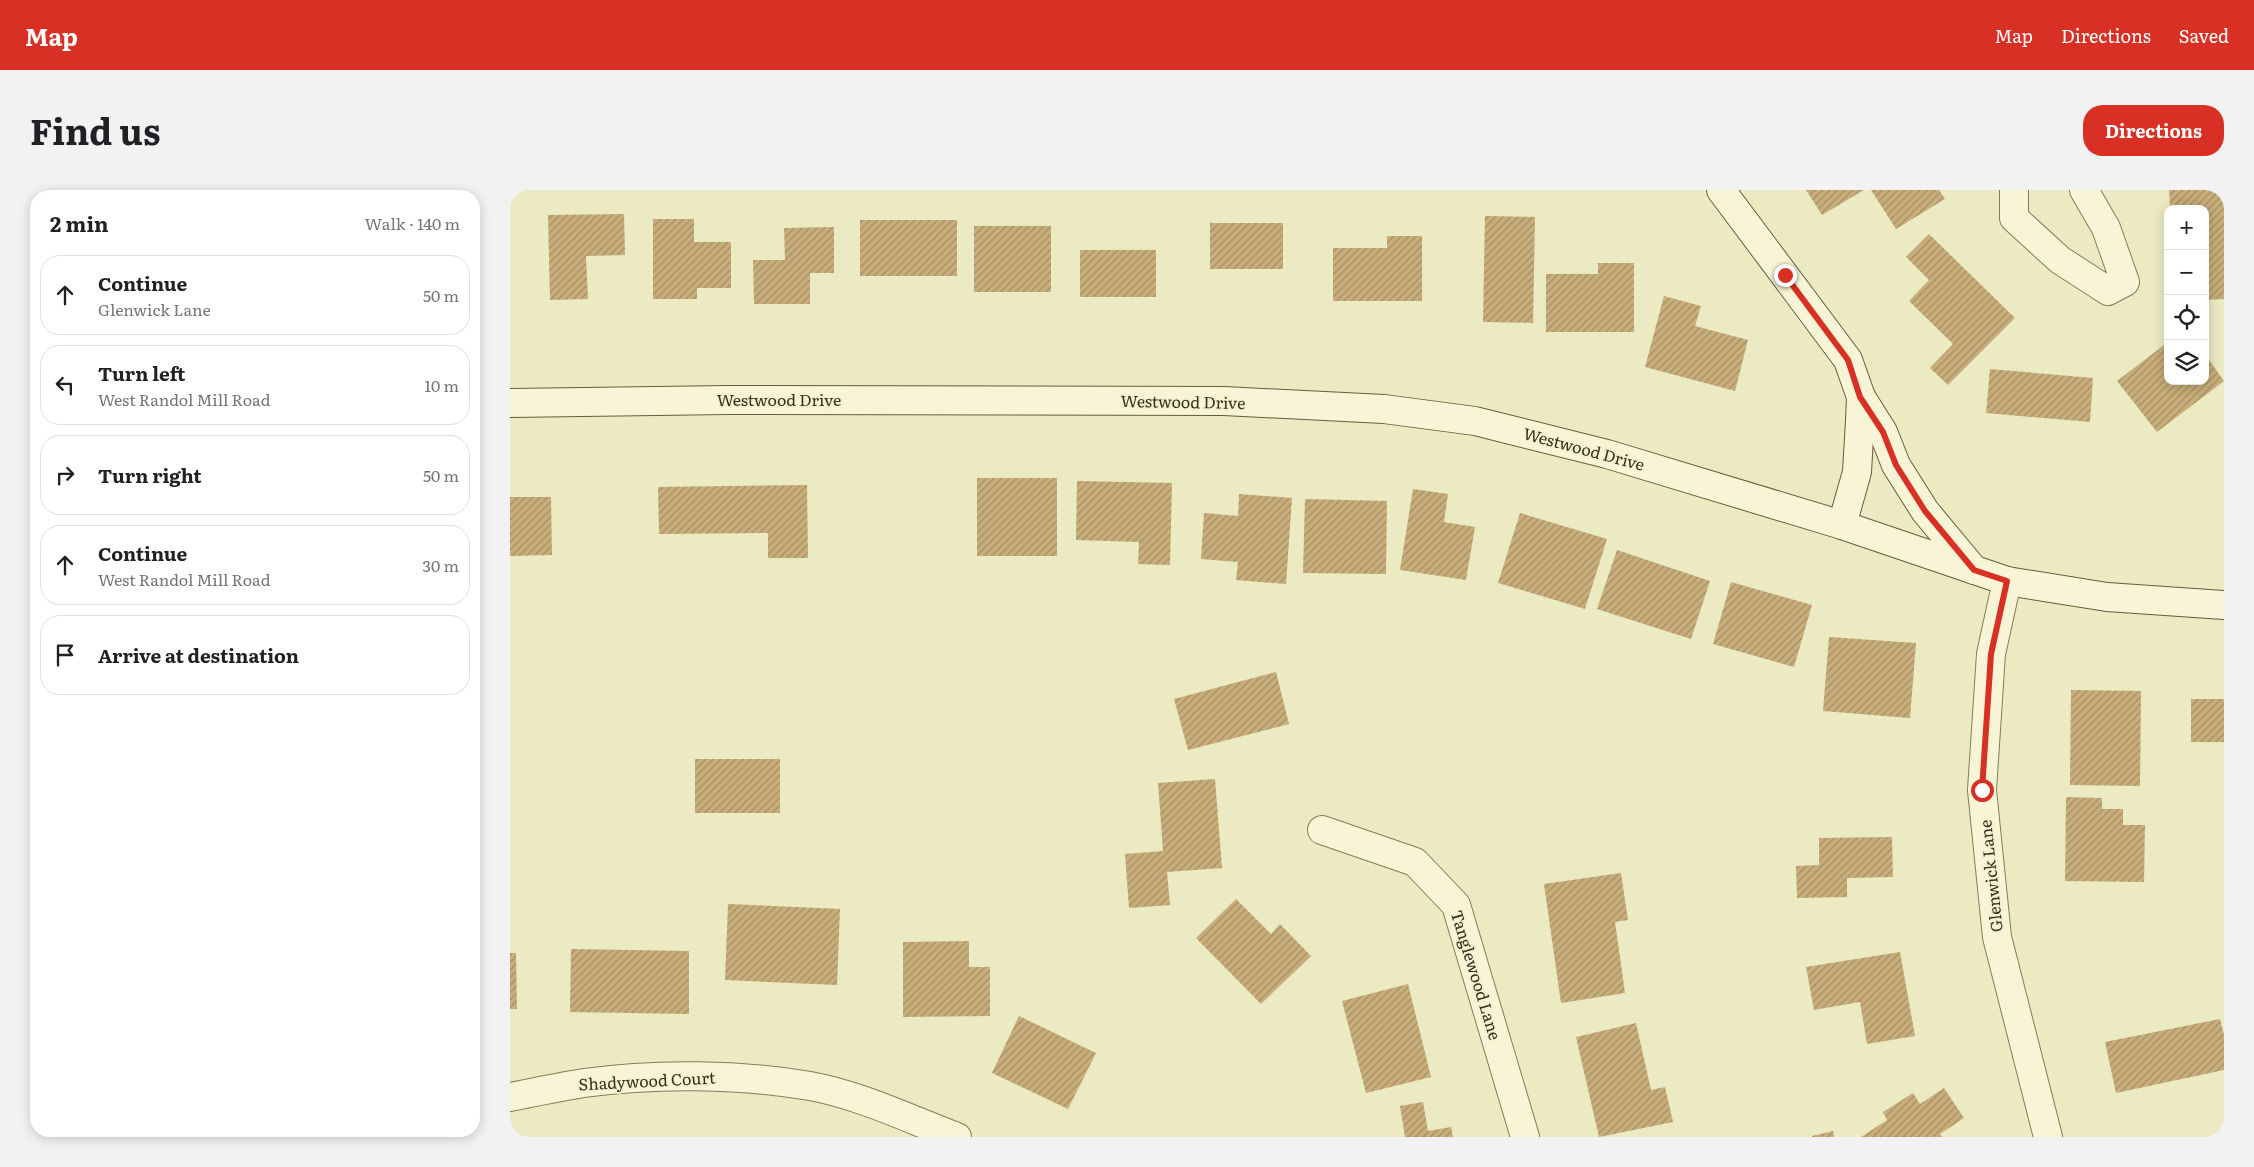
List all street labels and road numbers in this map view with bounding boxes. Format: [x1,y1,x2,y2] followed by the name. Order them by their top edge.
[717,387,841,411] street label: Westwood Drive
[1121,388,1246,414] street label: Westwood Drive
[1521,420,1648,476] street label: Westwood Drive
[1972,819,2008,933] street label: Glenwick Lane
[1446,907,1508,1043] street label: Tanglewood Lane
[578,1064,717,1096] street label: Shadywood Court

